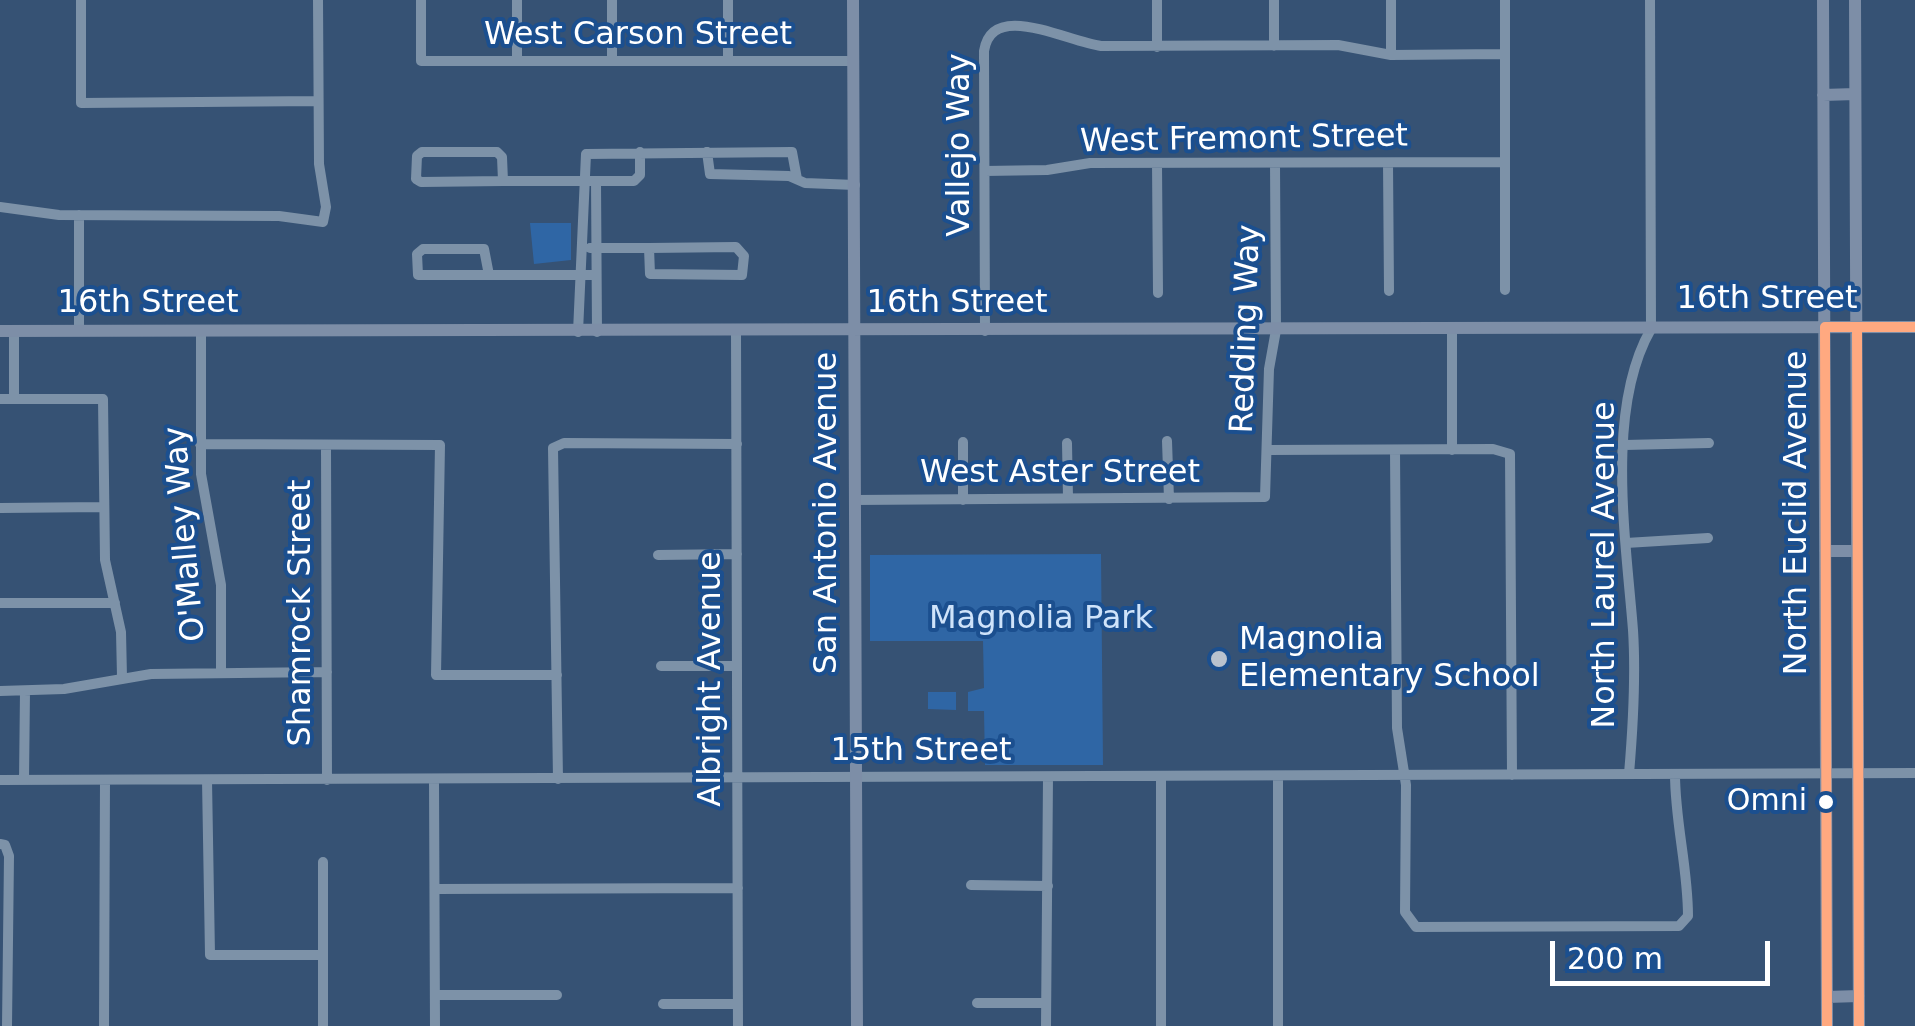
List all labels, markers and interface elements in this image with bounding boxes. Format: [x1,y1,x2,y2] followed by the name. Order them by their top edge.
[484,17,792,55] street label: West Carson Street
[942,53,980,237] street label: Vallejo Way
[1080,118,1408,162] street label: West Fremont Street
[1224,224,1270,434] street label: Redding Way
[1677,281,1857,319] street label: 16th Street
[58,285,238,323] street label: 16th Street
[867,285,1047,323] street label: 16th Street
[1779,351,1817,675] street label: North Euclid Avenue
[809,352,847,674] street label: San Antonio Avenue
[1587,401,1625,729] street label: North Laurel Avenue
[157,425,215,643] street label: O'Malley Way
[920,455,1200,493] street label: West Aster Street
[283,480,321,746] street label: Shamrock Street
[693,551,731,807] street label: Albright Avenue
[929,601,1153,639] park label: Magnolia Park
[1239,622,1540,697] place label: Magnolia Elementary School
[1208,648,1230,670] marker: Magnolia Elementary School
[831,733,1011,771] street label: 15th Street
[1727,784,1807,820] place label: Omni
[1816,792,1836,812] marker: Omni
[1555,921,1775,983] scale bar
[1567,941,1663,976] text: 200 m

